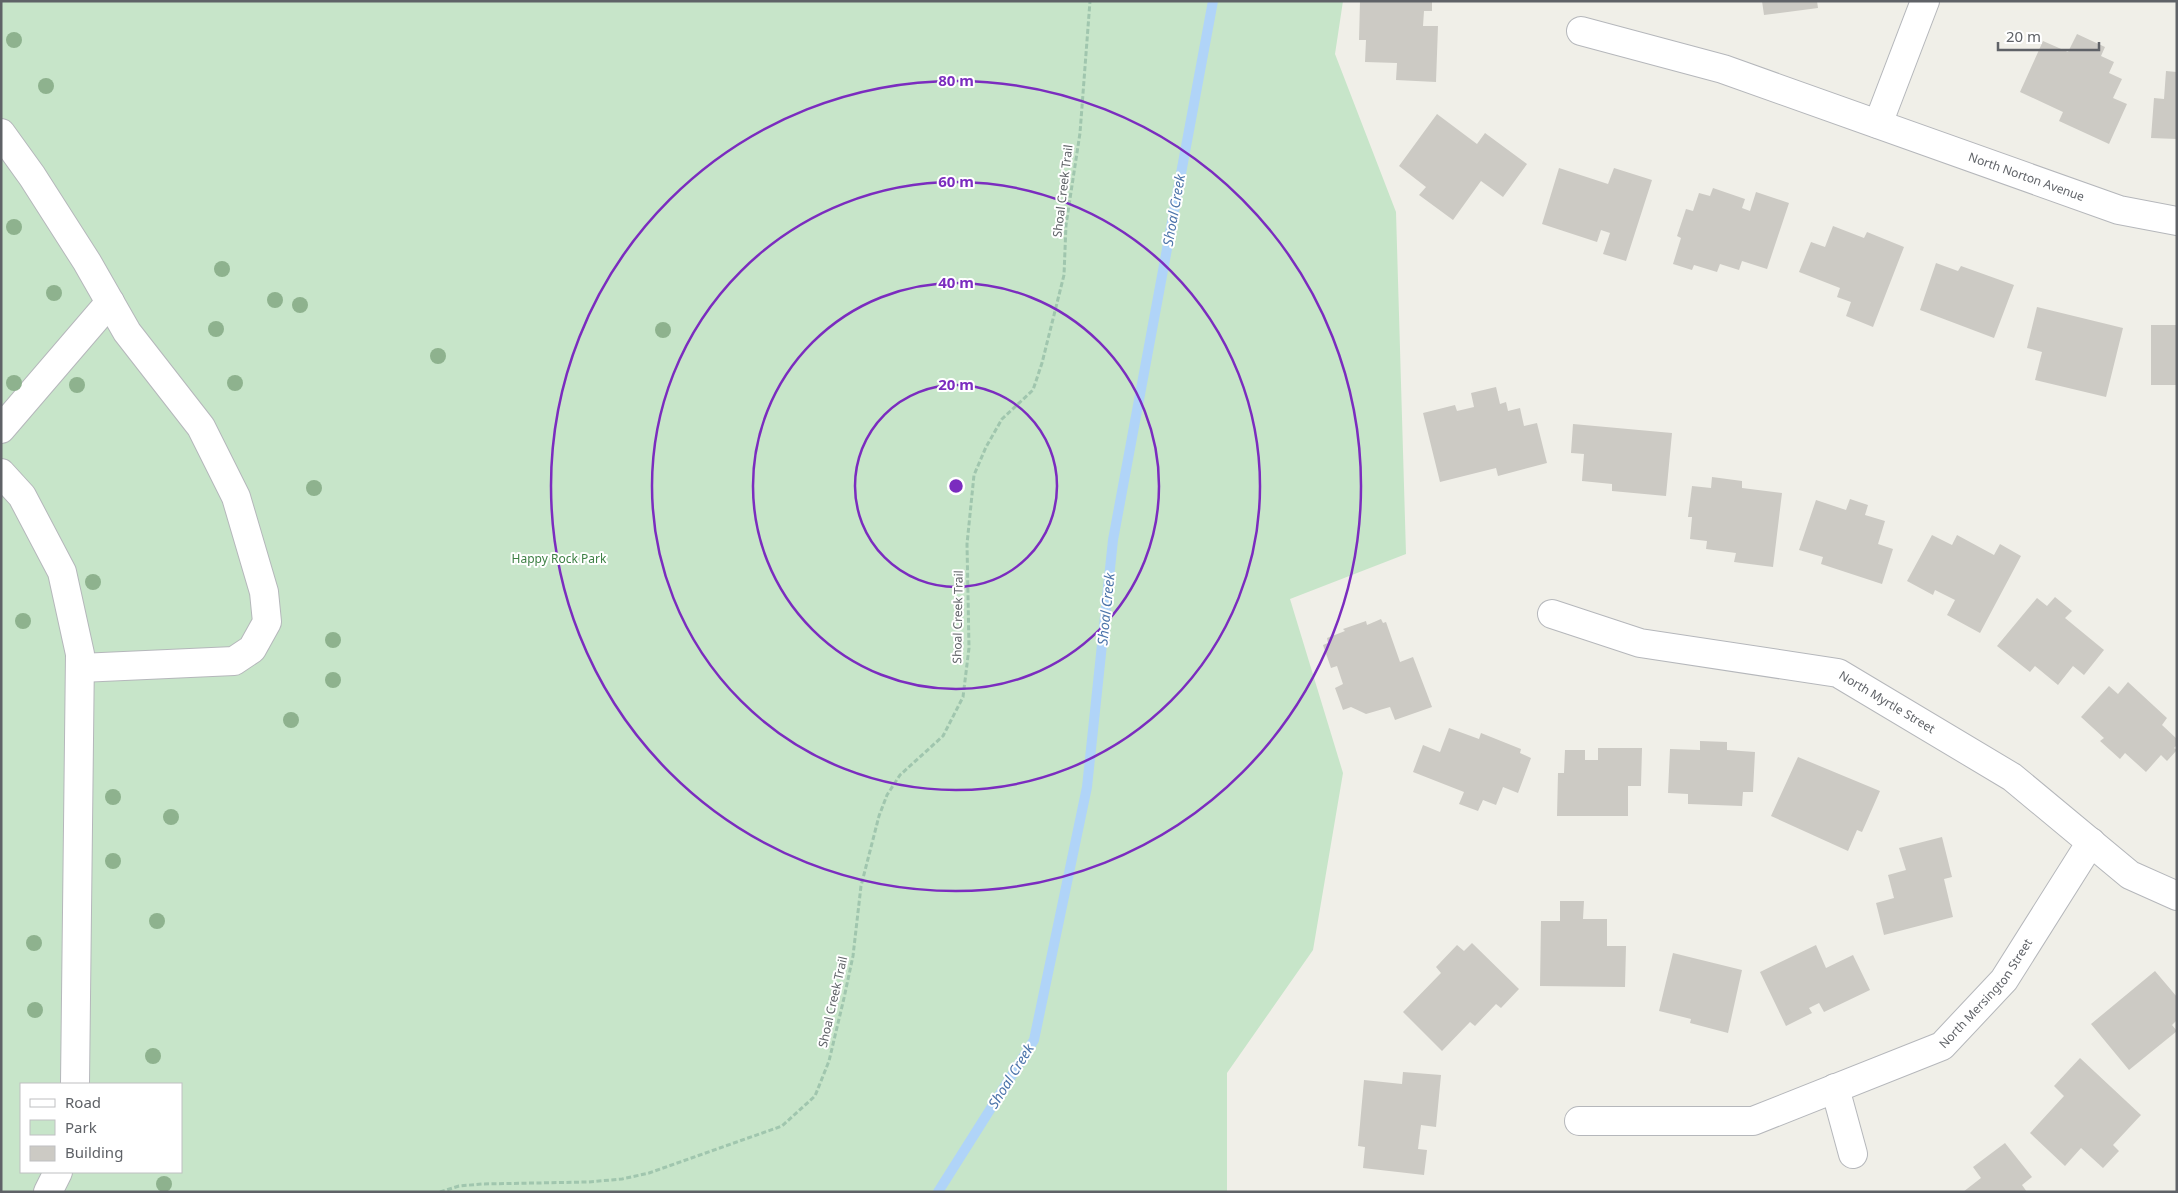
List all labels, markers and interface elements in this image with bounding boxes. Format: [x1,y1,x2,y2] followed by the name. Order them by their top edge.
[1998,20,2099,52] scale bar
[2006,26,2041,46] text: 20 m
[938,70,974,90] text: 80 m
[1048,144,1077,238] street label: Shoal Creek Trail
[1966,148,2087,205] street label: North Norton Avenue
[938,171,974,191] text: 60 m
[1158,171,1189,247] water label: Shoal Creek
[938,272,974,292] text: 40 m
[938,374,974,394] text: 20 m
[947,477,965,495] centre of rings
[512,550,607,567] park label: Happy Rock Park
[948,570,967,664] street label: Shoal Creek Trail
[1092,571,1119,646] water label: Shoal Creek
[1836,667,1939,737] street label: North Myrtle Street
[1935,935,2036,1052] street label: North Mersington Street
[814,955,851,1049] street label: Shoal Creek Trail
[983,1039,1038,1112] water label: Shoal Creek
[20,1083,182,1173] legend
[65,1092,101,1112] text: Road
[65,1117,97,1137] text: Park
[65,1142,123,1162] text: Building

